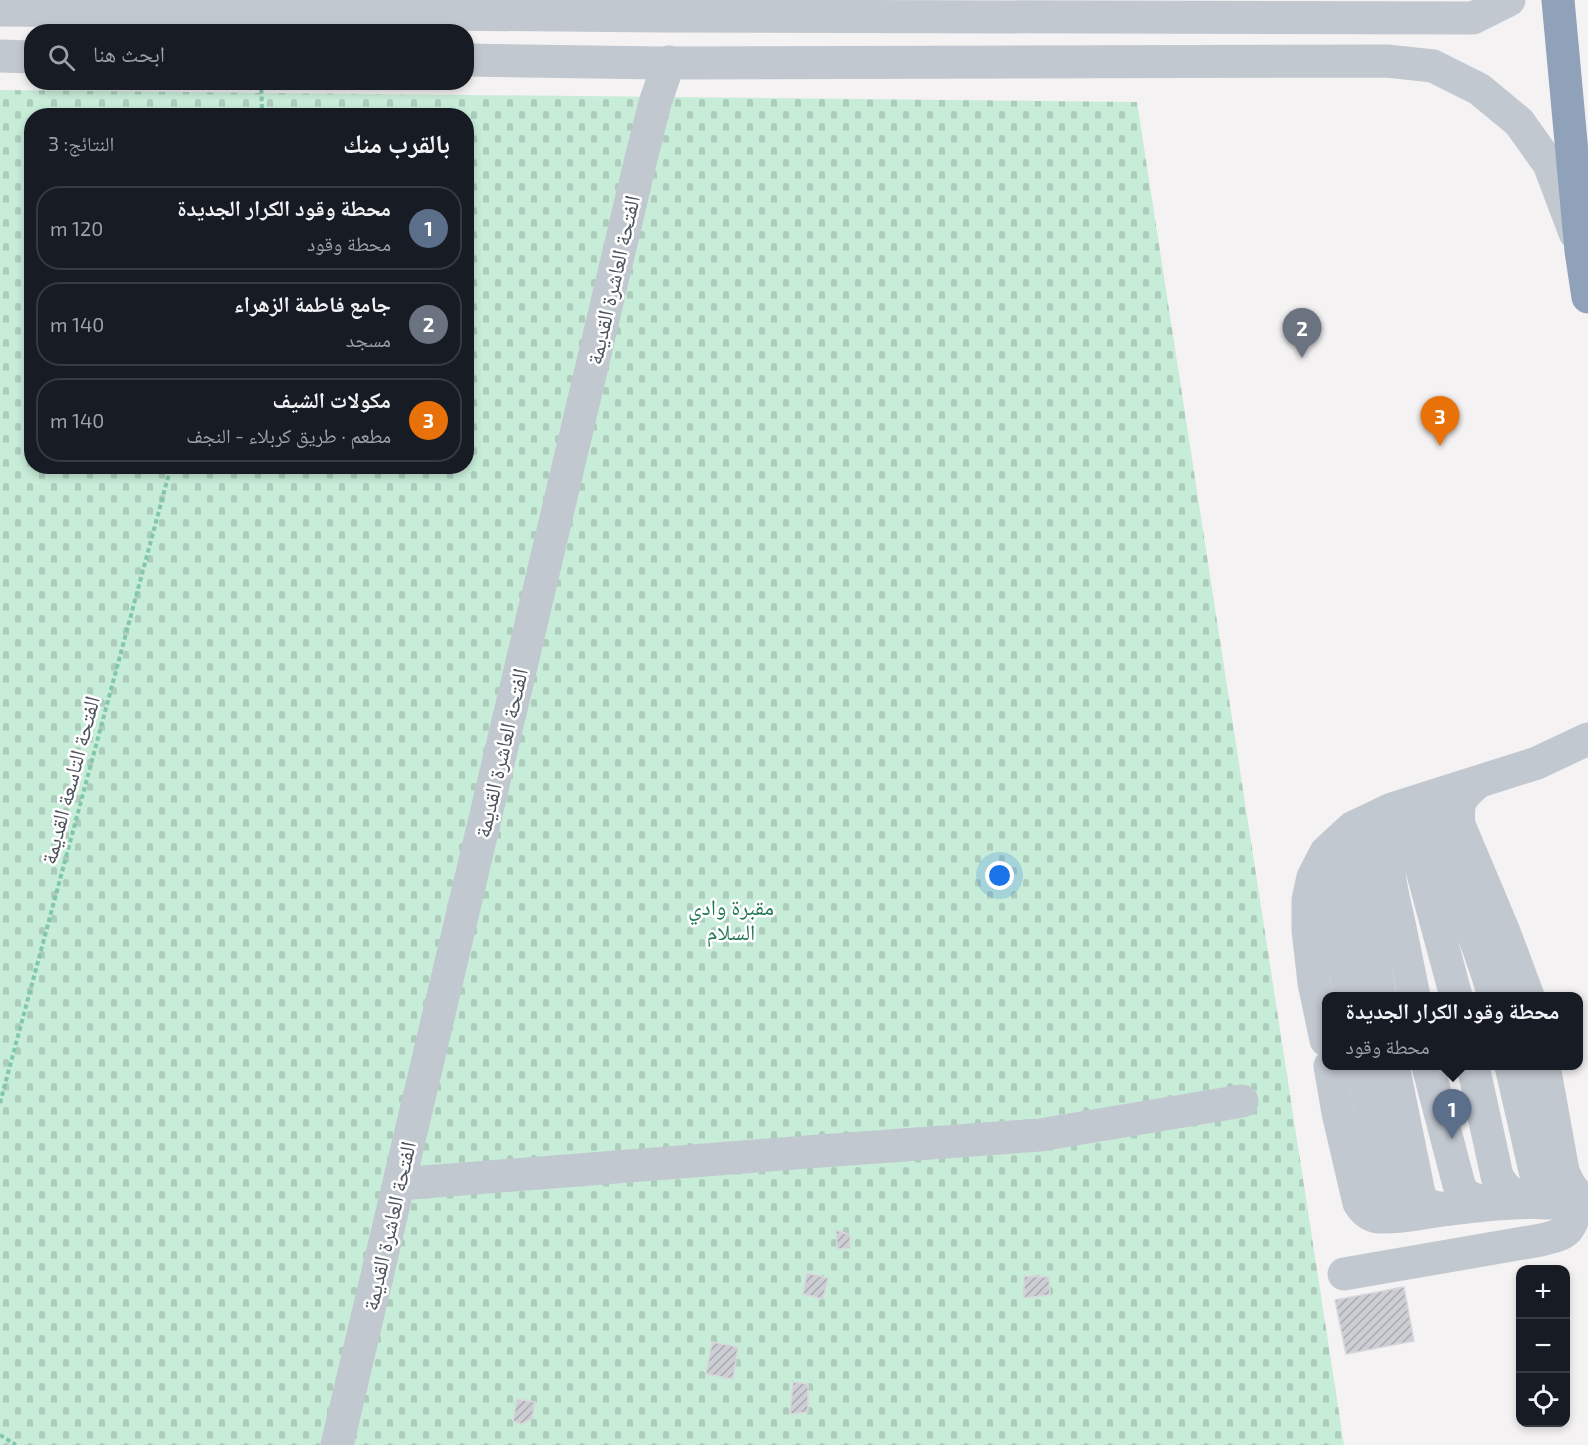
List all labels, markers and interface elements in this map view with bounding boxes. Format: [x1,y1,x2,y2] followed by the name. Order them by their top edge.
[24,24,474,90] search box
[93,40,165,66] text: ابحث هنا
[45,41,78,74] icon: search
[343,127,450,158] text: بالقرب منك
[48,131,114,155] text: النتائج: 3
[580,193,645,367] street label: الفتحة العاشرة القديمة
[177,194,391,220] text: محطة وقود الكرار الجديدة
[50,216,103,240] text: 120 m
[424,216,433,240] text: 1
[307,231,391,255] text: محطة وقود
[234,290,391,316] text: جامع فاطمة الزهراء
[1282,308,1322,358] pin: 2
[50,312,104,336] text: 140 m
[423,312,434,336] text: 2
[346,327,391,351] text: مسجد
[273,386,391,412] text: مكولات الشيف
[1420,396,1460,446] pin: 3
[50,408,104,432] text: 140 m
[423,408,434,432] text: 3
[186,423,391,447] text: مطعم · طريق کربلاء - النجف
[468,666,533,840] street label: الفتحة العاشرة القديمة
[34,693,104,867] street label: الفتحة التاسعة القديمة
[985,861,1014,890] your location
[688,893,774,947] park label: مقبرة وادي السلام
[1322,992,1583,1070] popup
[1346,997,1559,1023] text: محطة وقود الكرار الجديدة
[1346,1034,1430,1058] text: محطة وقود
[1432,1090,1472,1139] pin: 1
[356,1139,421,1313] street label: الفتحة العاشرة القديمة
[1516,1265,1570,1427] map controls
[1516,1265,1570,1319] button: +
[1516,1319,1570,1373] button: −
[1516,1373,1570,1427] button: locate

